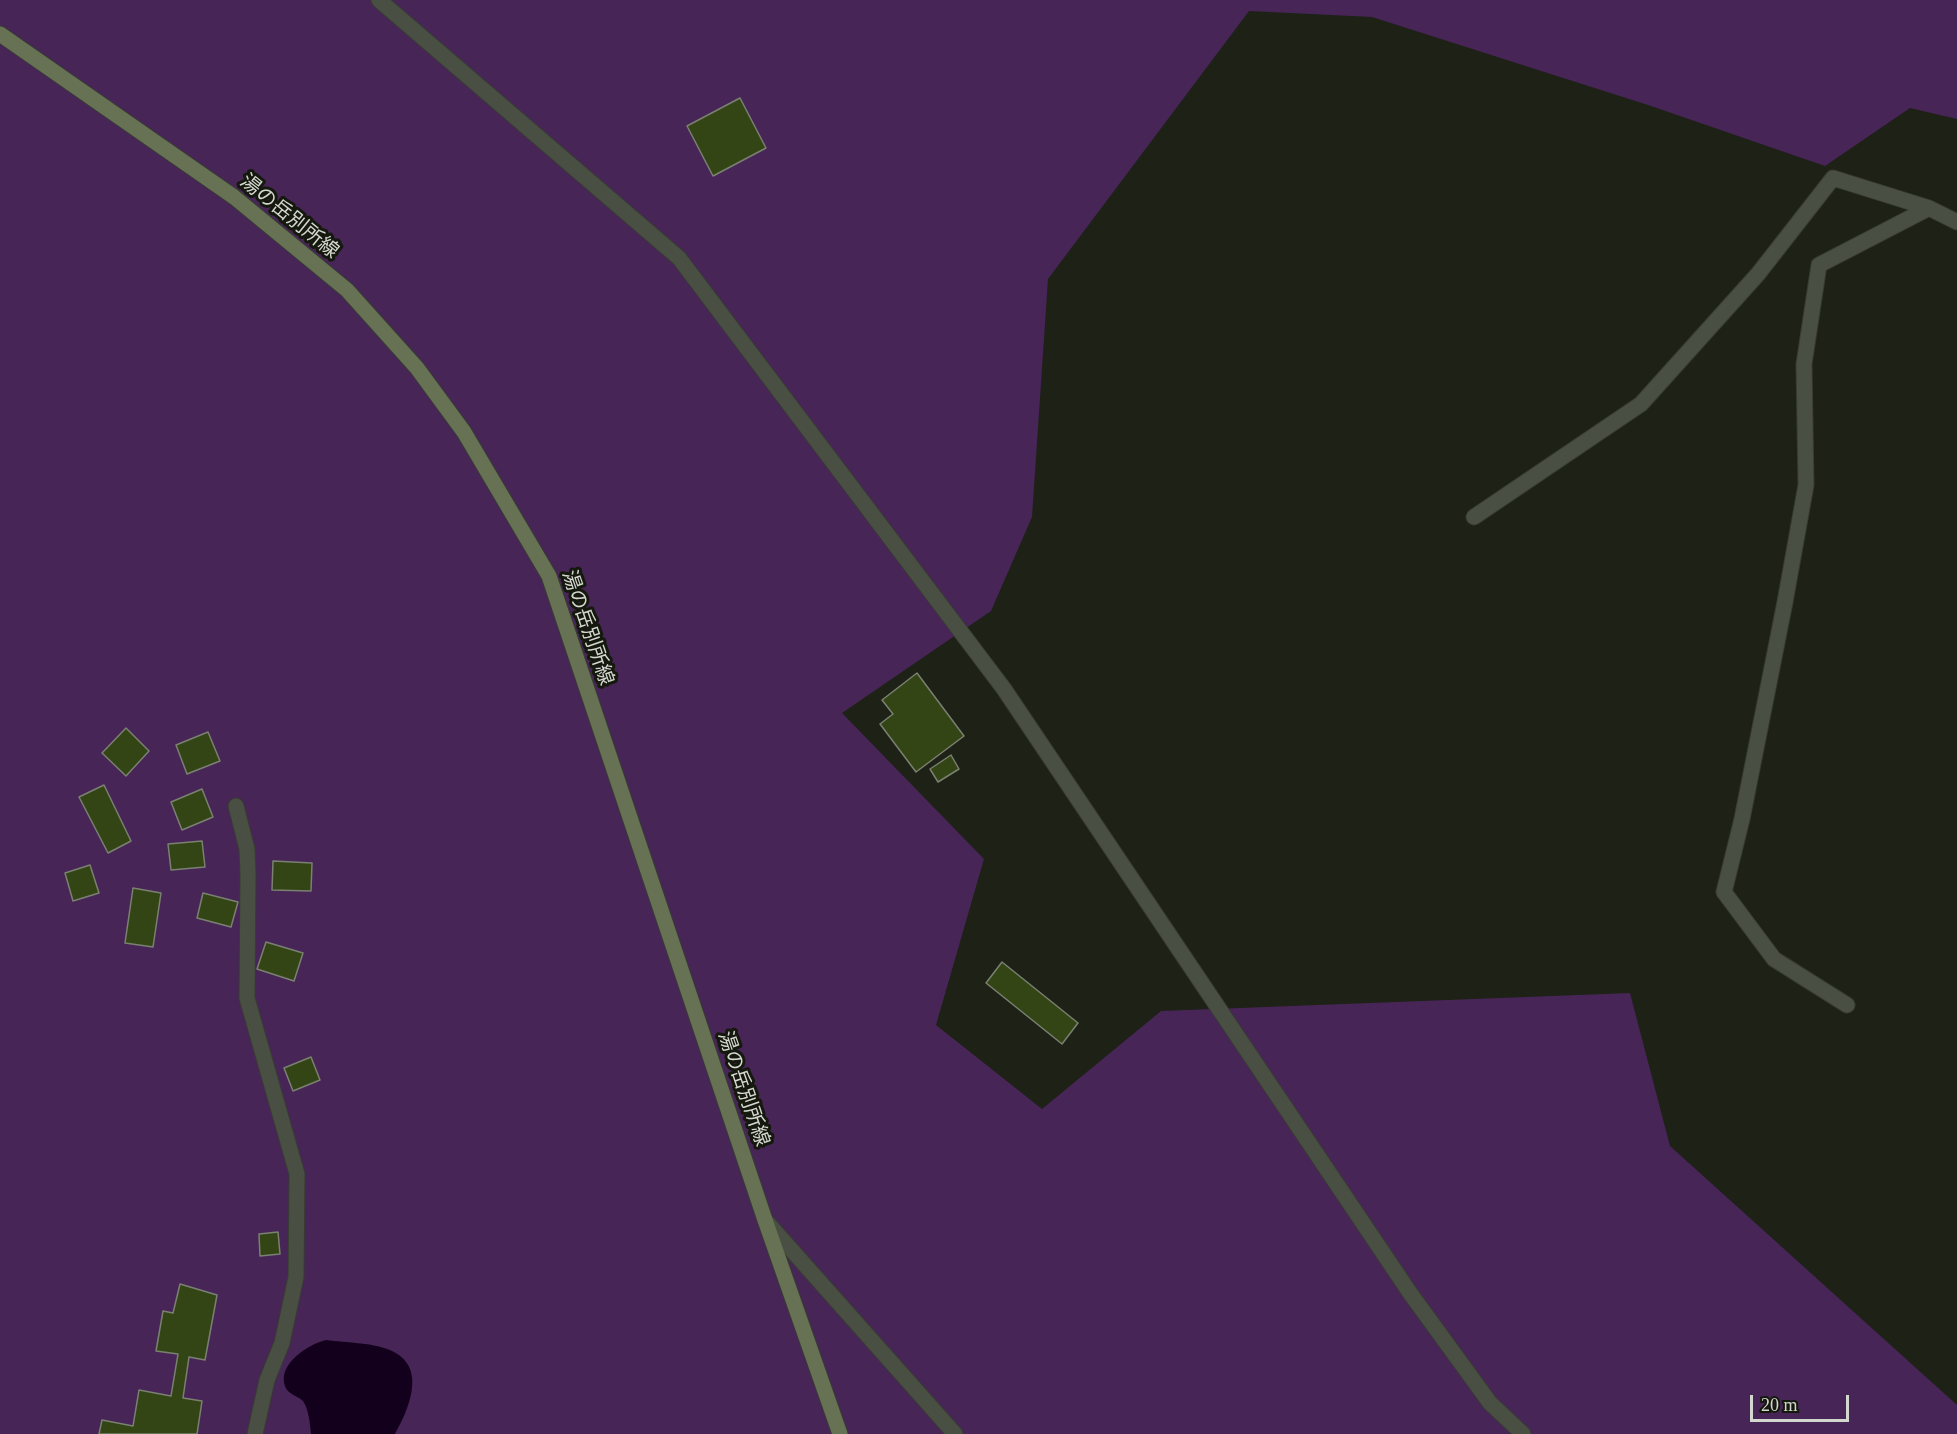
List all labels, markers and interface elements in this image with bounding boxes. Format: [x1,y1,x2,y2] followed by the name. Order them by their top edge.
[235,170,343,264] street label: 湯の岳別所線
[556,567,618,689] street label: 湯の岳別所線
[712,1028,774,1150] street label: 湯の岳別所線
[1753,1383,1852,1421] scale bar
[1761,1395,1798,1415] text: 20 m

